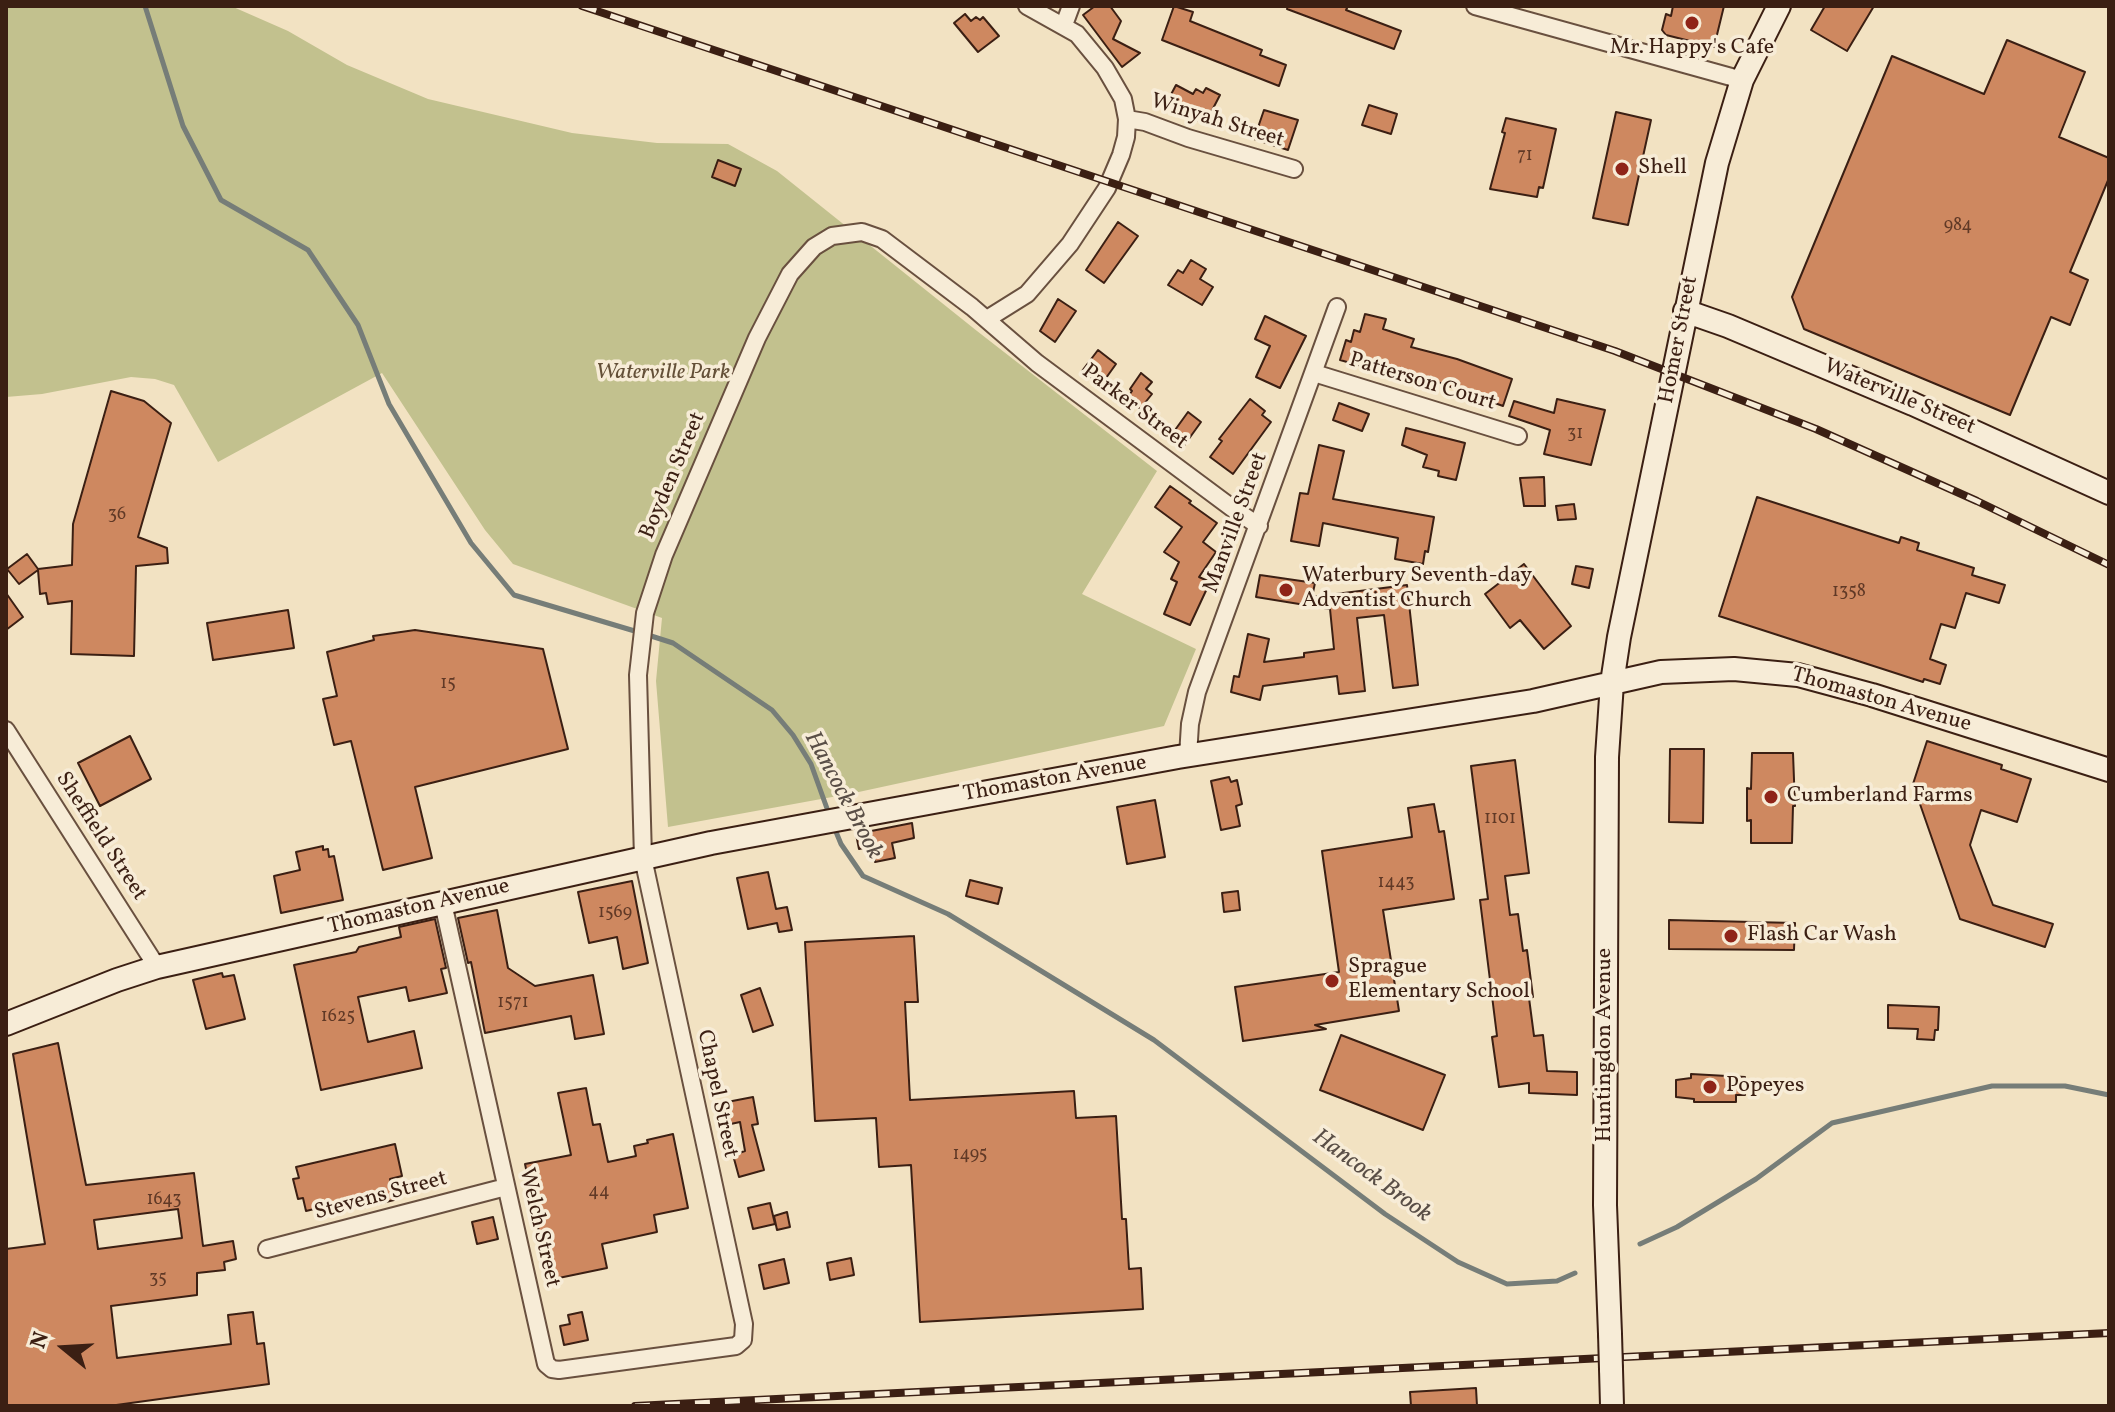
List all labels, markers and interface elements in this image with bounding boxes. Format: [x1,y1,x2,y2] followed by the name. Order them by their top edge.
[1683,14,1701,32] marker: Mr. Happy's Cafe
[1610,36,1774,62] place label: Mr. Happy's Cafe
[1147,89,1287,155] street label: Winyah Street
[1517,146,1533,168] house number: 71
[1638,156,1687,182] place label: Shell
[1613,160,1631,178] marker: Shell
[1944,216,1972,238] house number: 984
[1655,274,1705,406] street label: Homer Street
[1345,348,1499,418] street label: Patterson Court
[1819,354,1979,442] street label: Waterville Street
[1076,359,1192,457] street label: Parker Street
[596,361,730,387] park label: Waterville Park
[635,409,713,543] street label: Boyden Street
[1567,424,1583,446] house number: 31
[1199,449,1275,597] street label: Manville Street
[108,505,126,527] house number: 36
[1302,564,1532,616] place label: Waterbury Seventh-day Adventist Church
[1277,581,1295,599] marker: Waterbury Seventh-day Adventist Church
[1832,582,1866,604] house number: 1358
[1788,663,1974,739] street label: Thomaston Avenue
[440,674,456,696] house number: 15
[796,727,888,865] water label: Hancock Brook
[961,751,1149,809] street label: Thomaston Avenue
[49,768,151,906] street label: Sheffield Street
[1787,784,1973,810] place label: Cumberland Farms
[1762,788,1780,806] marker: Cumberland Farms
[1484,809,1516,831] house number: 1101
[1378,873,1414,895] house number: 1443
[326,874,512,942] street label: Thomaston Avenue
[598,903,632,925] house number: 1569
[1747,923,1897,949] place label: Flash Car Wash
[1722,927,1740,945] marker: Flash Car Wash
[1593,948,1619,1142] street label: Huntingdon Avenue
[1348,955,1530,1006] place label: Sprague Elementary School
[1323,972,1341,990] marker: Sprague Elementary School
[497,993,529,1015] house number: 1571
[321,1007,355,1029] house number: 1625
[690,1028,742,1160] street label: Chapel Street
[1726,1074,1804,1100] place label: Popeyes
[1701,1078,1719,1096] marker: Popeyes
[1306,1124,1436,1230] water label: Hancock Brook
[952,1145,988,1167] house number: 1495
[511,1166,565,1290] street label: Welch Street
[312,1167,450,1227] street label: Stevens Street
[588,1182,610,1204] house number: 44
[147,1190,181,1212] house number: 1643
[149,1269,167,1291] house number: 35
[24,1308,104,1388] north arrow
[23,1328,58,1353] text: N

